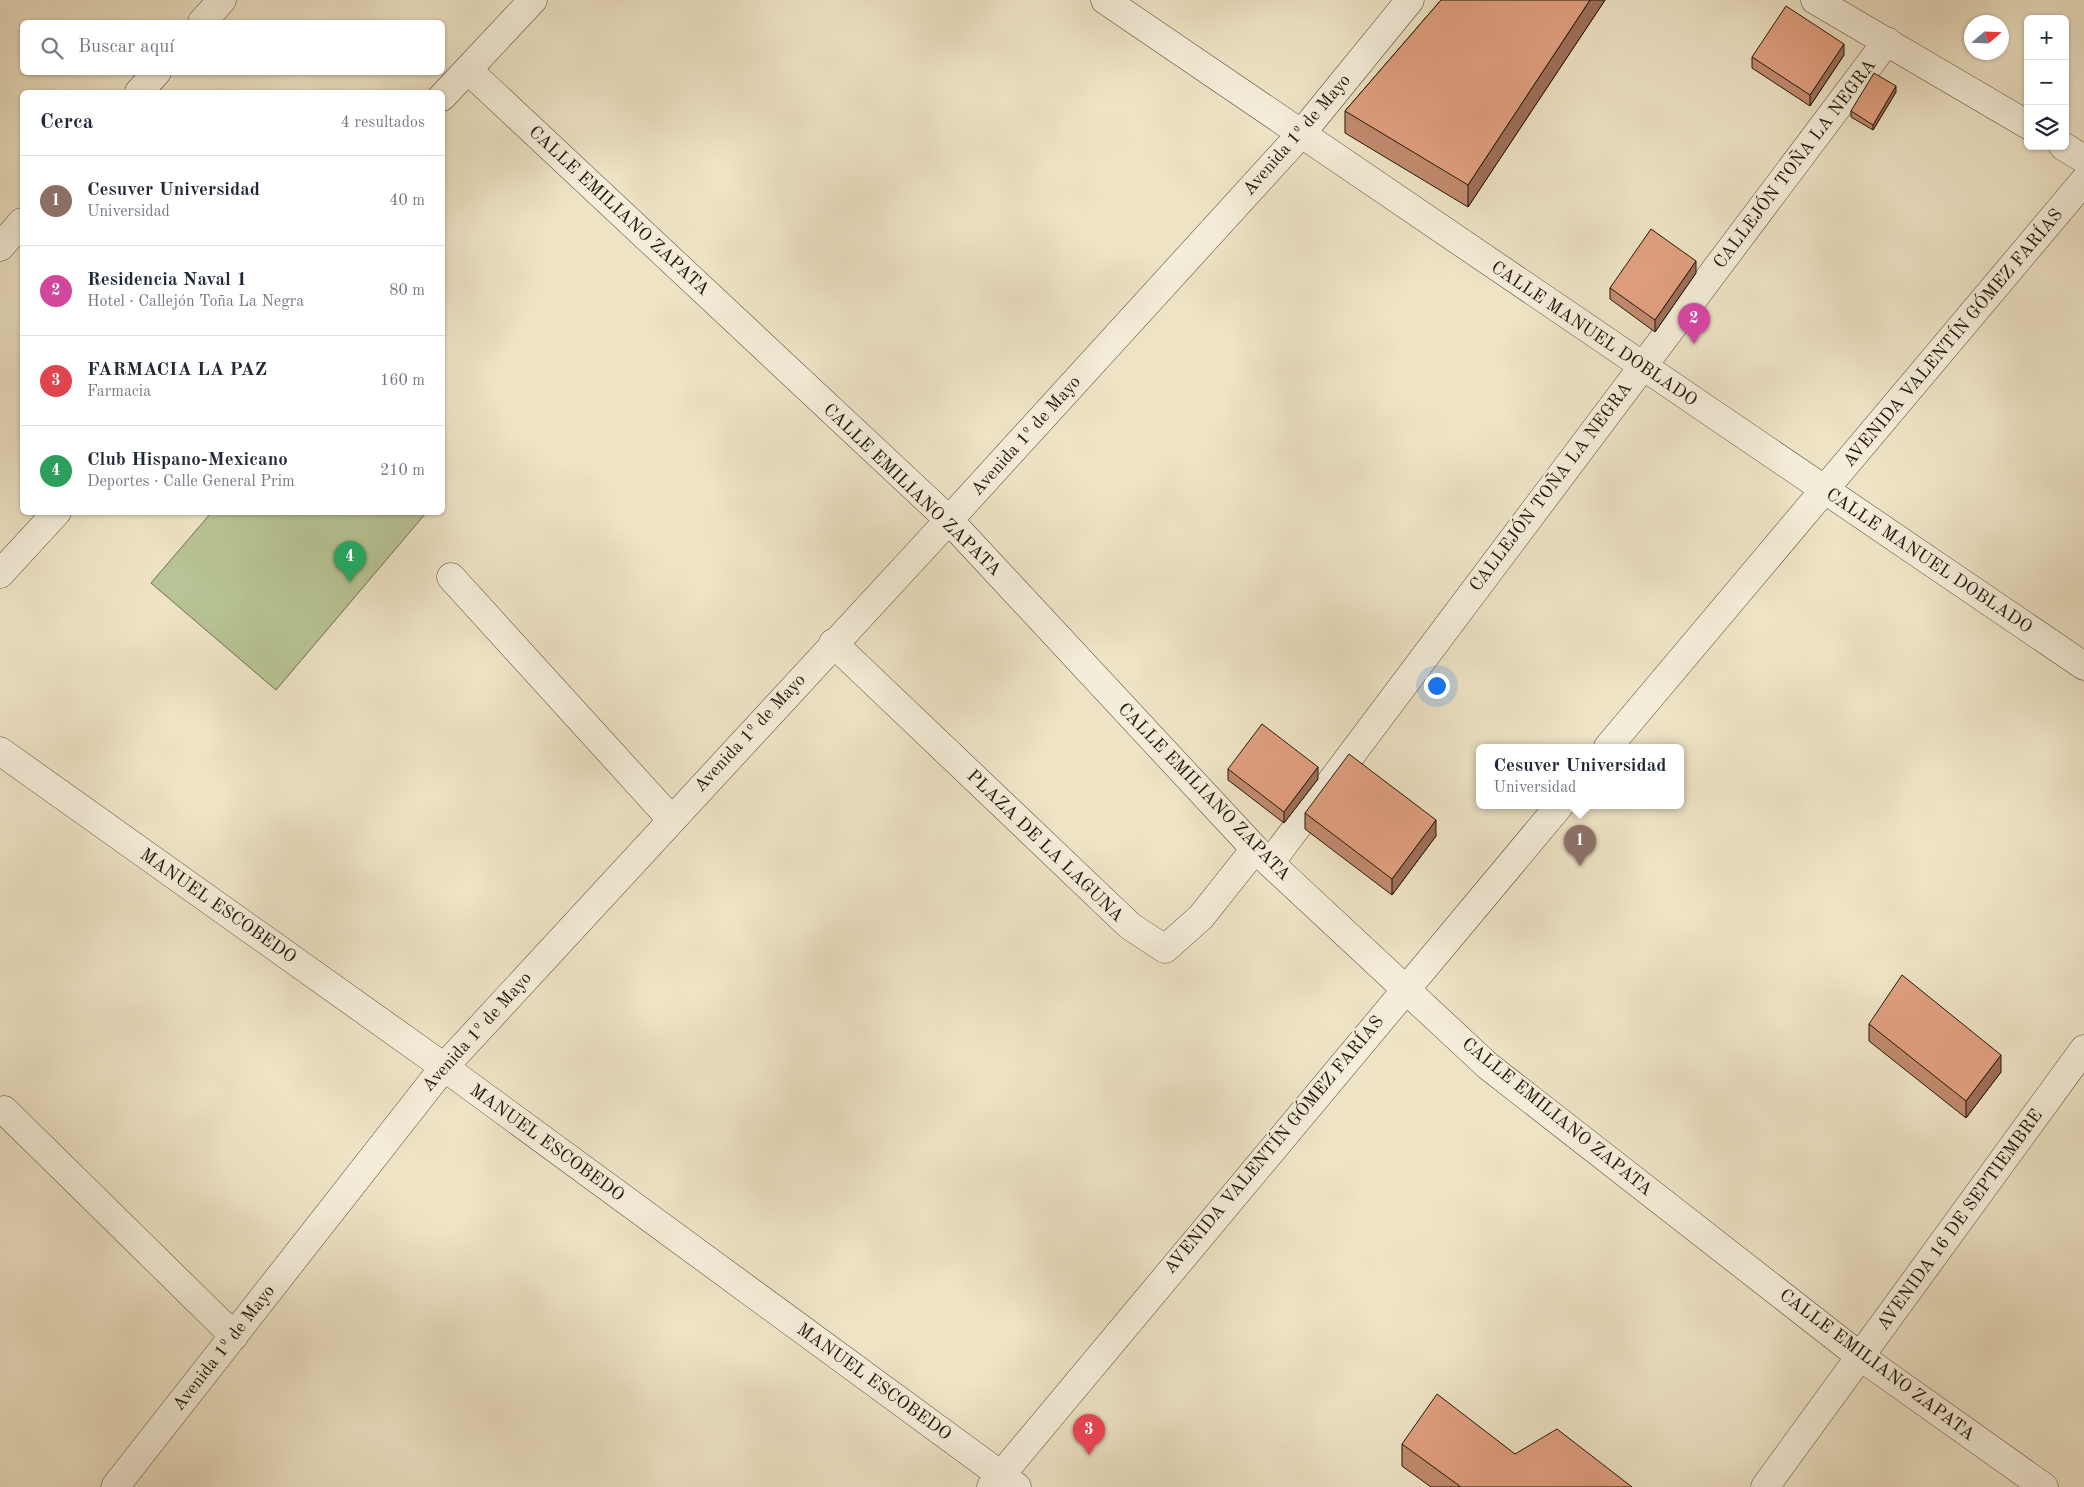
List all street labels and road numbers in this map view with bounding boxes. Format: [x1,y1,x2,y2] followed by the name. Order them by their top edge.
[1707,53,1880,272] street label: CALLEJÓN TOÑA LA NEGRA
[1240,71,1354,199] street label: Avenida 1º de Mayo
[525,123,713,299] street label: CALLE EMILIANO ZAPATA
[1836,202,2066,471] street label: AVENIDA VALENTÍN GÓMEZ FARÍAS
[1488,258,1700,410] street label: CALLE MANUEL DOBLADO
[968,373,1084,499] street label: Avenida 1º de Mayo
[1463,376,1636,595] street label: CALLEJÓN TOÑA LA NEGRA
[820,400,1004,580] street label: CALLE EMILIANO ZAPATA
[1823,485,2035,637] street label: CALLE MANUEL DOBLADO
[691,671,809,795] street label: Avenida 1º de Mayo
[1114,700,1294,884] street label: CALLE EMILIANO ZAPATA
[963,767,1127,926] street label: PLAZA DE LA LAGUNA
[137,845,299,967] street label: MANUEL ESCOBEDO
[419,969,535,1095] street label: Avenida 1º de Mayo
[1157,1009,1387,1278] street label: AVENIDA VALENTÍN GÓMEZ FARÍAS
[1458,1035,1656,1199] street label: CALLE EMILIANO ZAPATA
[466,1081,628,1205] street label: MANUEL ESCOBEDO
[1874,1106,2046,1334] street label: AVENIDA 16 DE SEPTIEMBRE
[170,1282,278,1414] street label: Avenida 1º de Mayo
[1776,1286,1978,1444] street label: CALLE EMILIANO ZAPATA
[793,1320,955,1444] street label: MANUEL ESCOBEDO

